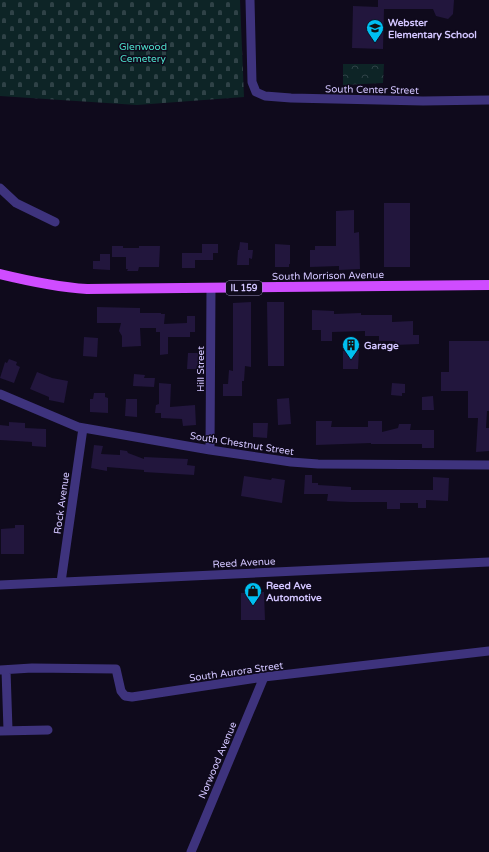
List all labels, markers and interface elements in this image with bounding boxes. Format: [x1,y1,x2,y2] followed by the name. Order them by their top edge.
[388,17,477,41] place label: Webster Elementary School
[365,18,385,43] school or university icon: Webster Elementary School
[119,41,167,65] park label: Glenwood Cemetery
[325,83,419,97] street label: South Center Street
[272,269,384,283] street label: South Morrison Avenue
[226,281,262,295] road number: IL 159
[341,335,361,360] building icon: Garage
[364,340,399,352] place label: Garage
[195,346,207,392] street label: Hill Street
[189,430,295,458] street label: South Chestnut Street
[52,471,72,535] street label: Rock Avenue
[212,555,276,571] street label: Reed Avenue
[266,580,322,604] place label: Reed Ave Automotive
[243,581,263,606] shop icon: Reed Ave Automotive
[188,659,284,685] street label: South Aurora Street
[196,720,240,801] street label: Norwood Avenue

